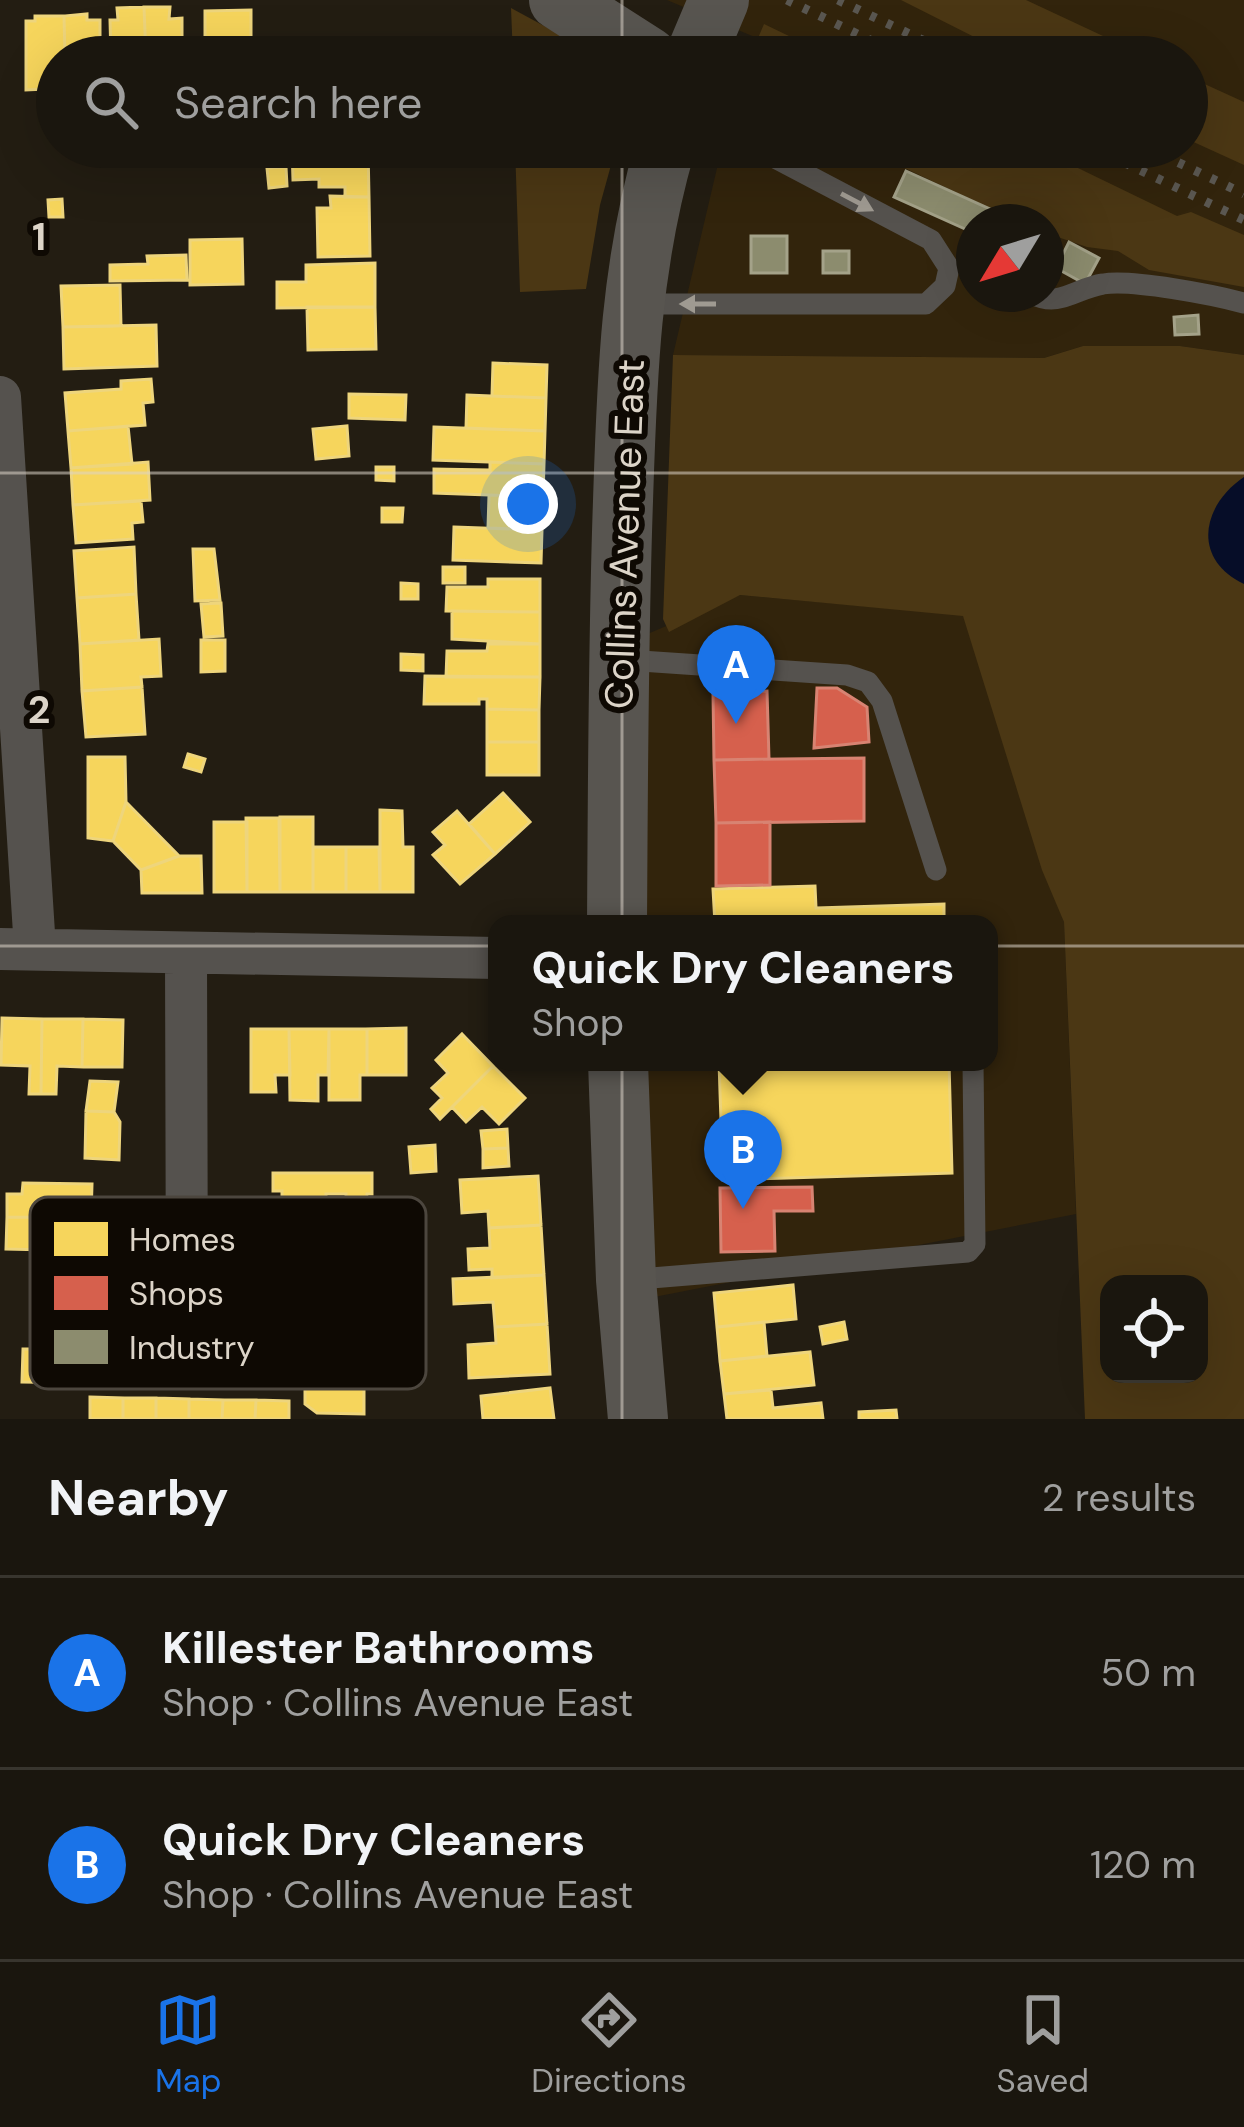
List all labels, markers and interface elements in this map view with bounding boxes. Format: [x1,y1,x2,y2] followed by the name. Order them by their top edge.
[36,36,1208,168] search box
[78,69,144,135] icon: search
[174,73,422,132] text: Search here
[840,191,875,212] one-way arrow
[956,204,1064,312] north arrow
[32,211,46,262] text: 1
[678,294,716,314] one-way arrow
[593,358,656,710] street label: Collins Avenue East
[498,474,558,534] your location
[697,625,775,724] pin: A
[28,684,50,735] text: 2
[488,915,998,1071] popup
[531,938,955,997] text: Quick Dry Cleaners
[531,997,624,1048] text: Shop
[704,1110,782,1209] pin: B
[30,1197,426,1389] legend
[129,1218,236,1261] text: Homes
[129,1272,224,1315] text: Shops
[1100,1275,1208,1383] map controls
[1100,1275,1208,1383] button: locate
[129,1326,255,1369] text: Industry
[48,1464,229,1531] text: Nearby
[1042,1472,1196,1523] text: 2 results
[162,1618,594,1677] text: Killester Bathrooms
[73,1647,101,1698] text: A
[1100,1647,1196,1698] text: 50 m
[162,1677,633,1728] text: Shop · Collins Avenue East
[162,1810,585,1869] text: Quick Dry Cleaners
[75,1839,99,1890] text: B
[1090,1839,1196,1890] text: 120 m
[162,1869,633,1920] text: Shop · Collins Avenue East
[155,1987,221,2102] tab: Map
[531,1987,687,2102] tab: Directions
[997,1987,1089,2102] tab: Saved

